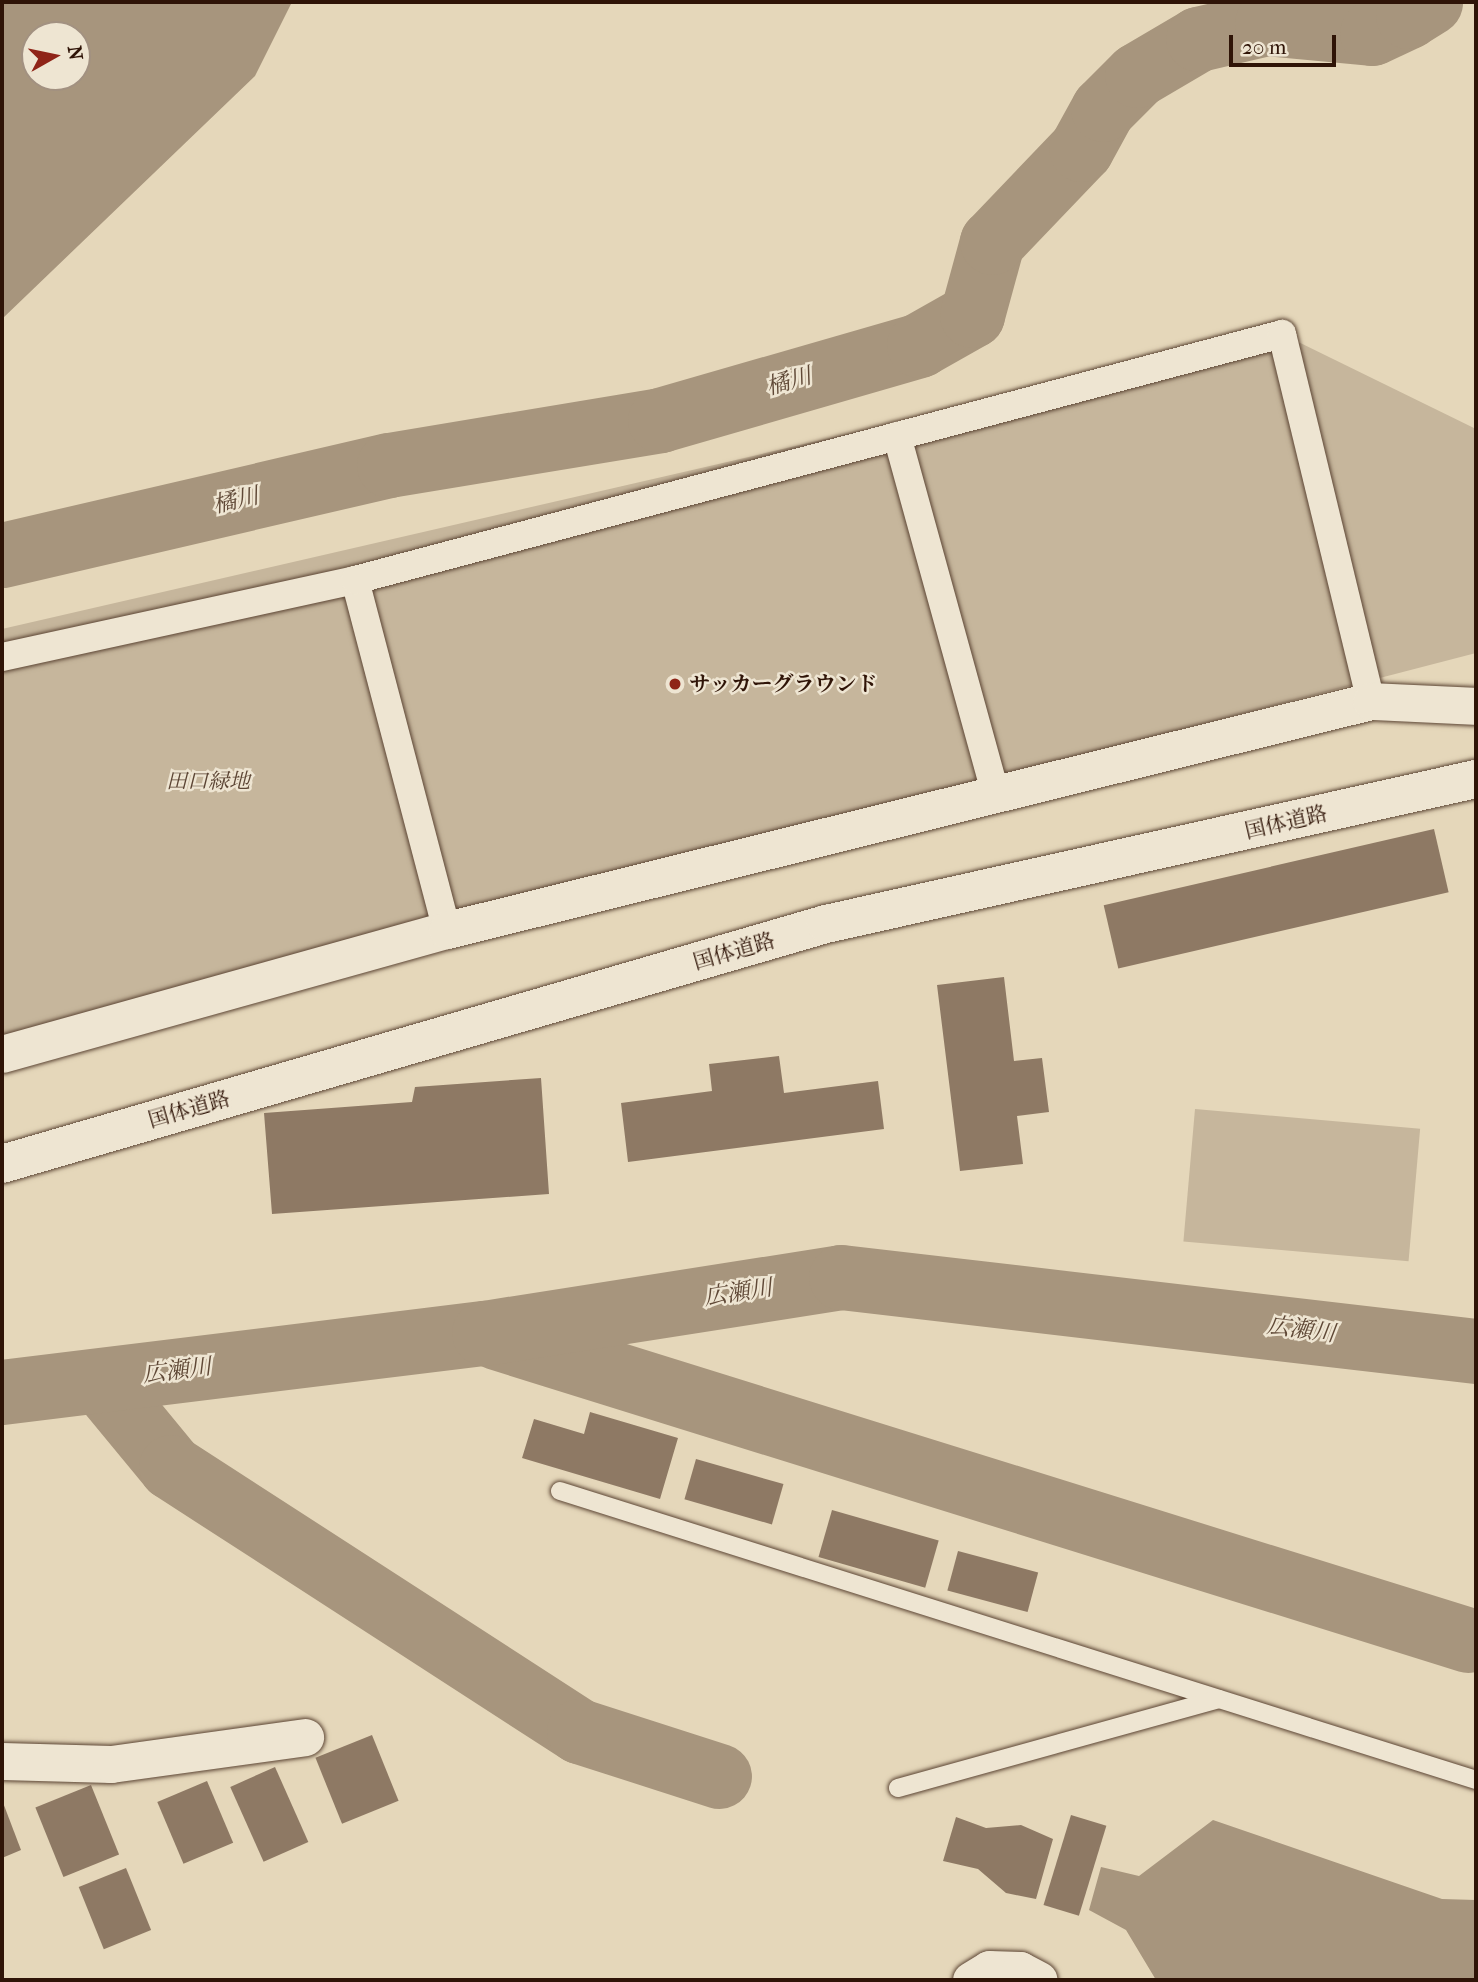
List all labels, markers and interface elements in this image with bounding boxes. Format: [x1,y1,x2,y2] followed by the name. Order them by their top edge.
[21,21,91,91] north arrow
[1233,21,1340,65] scale bar
[1242,35,1286,59] text: 20 m
[63,44,87,62] text: N
[763,362,815,402] water label: 橘川
[210,482,262,520] water label: 橘川
[689,671,878,697] place label: サッカーグラウンド
[667,676,683,692] marker: サッカーグラウンド
[166,768,250,794] park label: 田口緑地
[1242,800,1330,844] street label: 国体道路
[690,927,778,975] street label: 国体道路
[145,1085,233,1133] street label: 国体道路
[702,1274,774,1312] water label: 広瀬川
[1265,1312,1337,1348] water label: 広瀬川
[141,1353,213,1389] water label: 広瀬川

